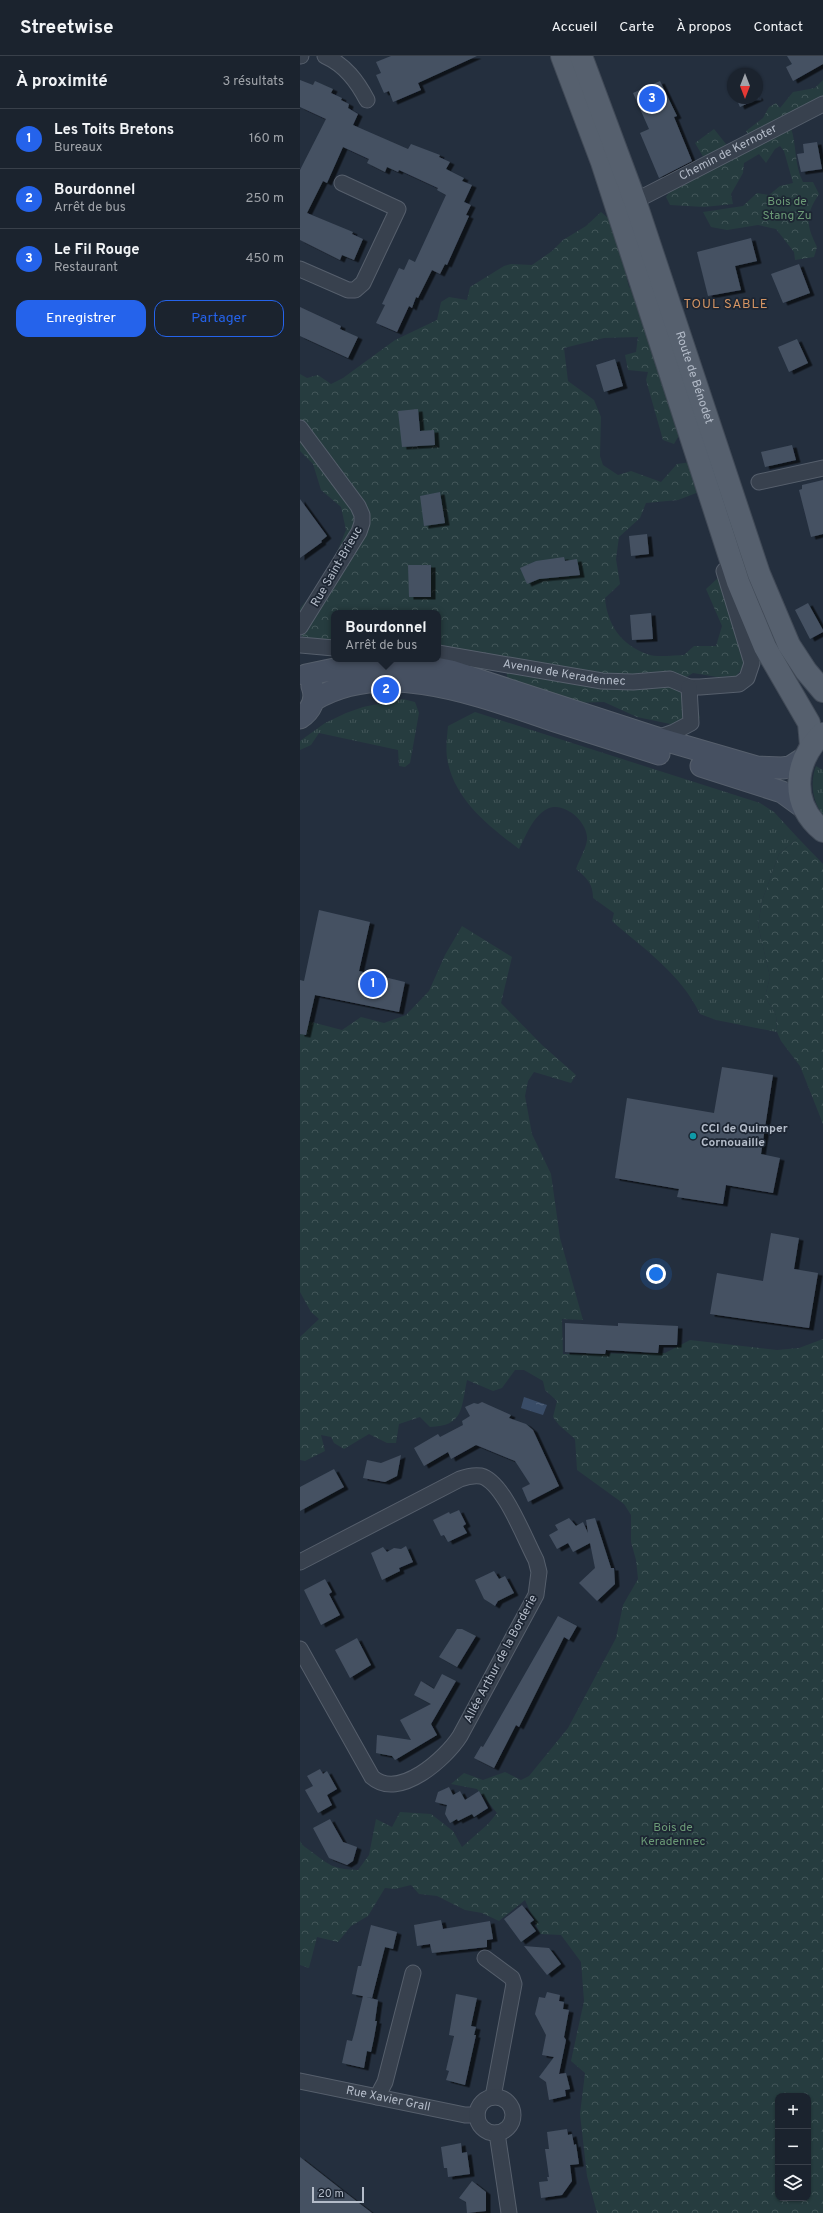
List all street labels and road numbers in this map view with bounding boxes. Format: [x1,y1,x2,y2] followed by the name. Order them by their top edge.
[677,121,780,185] street label: Chemin de Kernoter
[671,329,717,426] street label: Route de Bénodet
[308,524,366,610] street label: Rue Saint-Brieuc
[502,656,626,690] street label: Avenue de Keradennec
[460,1592,542,1726] street label: Allée Arthur de la Borderie
[344,2083,432,2116] street label: Rue Xavier Grall

